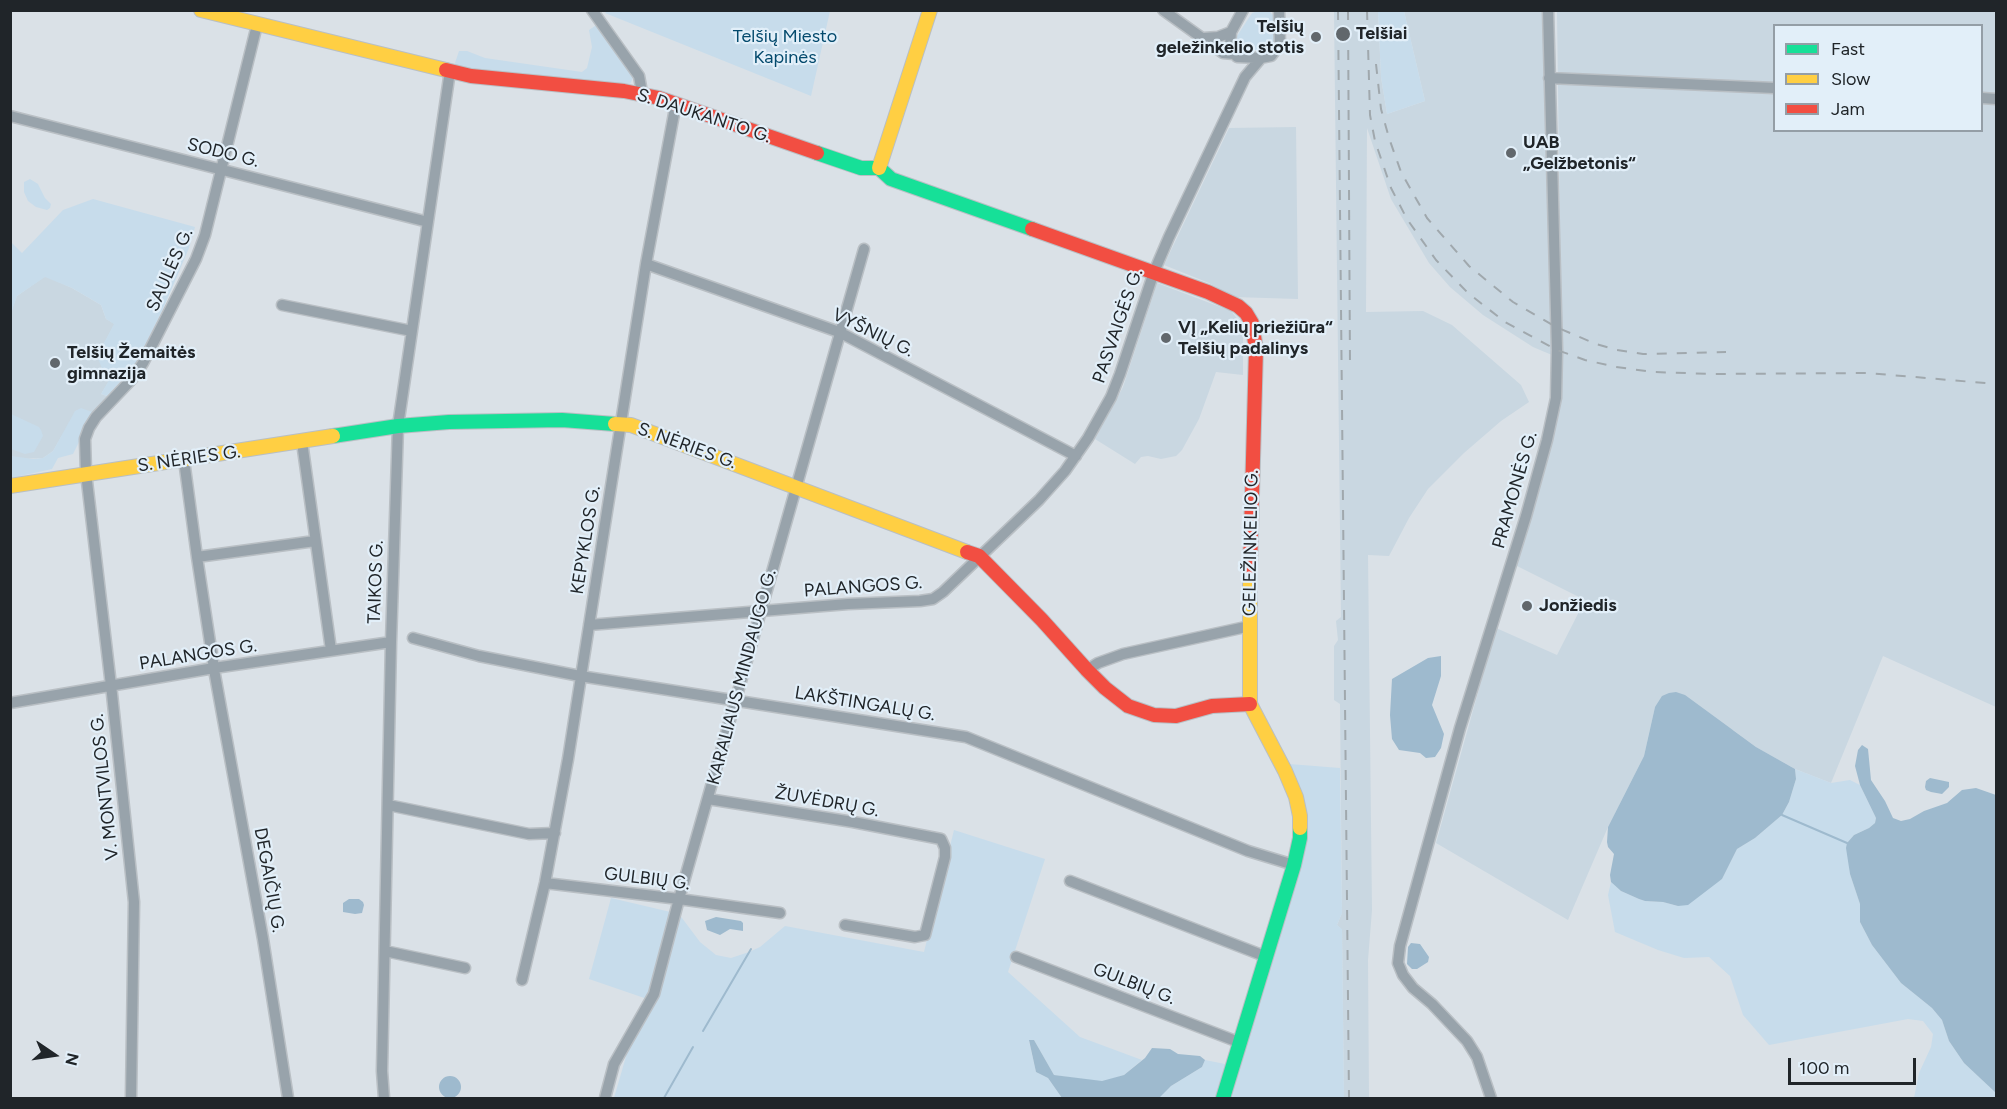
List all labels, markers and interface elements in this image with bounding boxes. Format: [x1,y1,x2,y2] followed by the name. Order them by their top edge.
[1156,16,1304,58] place label: Telšių geležinkelio stotis
[1356,23,1407,45] place label: Telšiai
[1773,24,1983,132] legend
[1334,25,1352,43] marker: Telšiai
[733,26,837,68] park label: Telšių Miesto Kapinės
[1309,30,1323,44] marker: Telšių geležinkelio stotis
[1831,38,1865,60] text: Fast
[1831,68,1870,90] text: Slow
[634,84,774,148] street label: S. DAUKANTO G.
[1831,98,1865,120] text: Jam
[1523,132,1636,174] place label: UAB „Gelžbetonis“
[185,134,261,172] street label: SODO G.
[1504,146,1518,160] marker: UAB „Gelžbetonis“
[142,225,198,315] street label: SAULĖS G.
[1088,266,1148,386] street label: PASVAIGĖS G.
[829,304,917,362] street label: VYŠNIŲ G.
[1178,317,1333,360] place label: VĮ „Kelių priežiūra“ Telšių padalinys
[1159,331,1173,345] marker: VĮ „Kelių priežiūra“ Telšių padalinys
[67,342,195,385] place label: Telšių Žemaitės gimnazija
[48,356,62,370] marker: Telšių Žemaitės gimnazija
[635,418,739,474] street label: S. NĖRIES G.
[1488,429,1542,551] street label: PRAMONĖS G.
[136,441,242,477] street label: S. NĖRIES G.
[1239,470,1263,616] street label: GELEŽINKELIO G.
[567,484,605,596] street label: KEPYKLOS G.
[364,540,388,624] street label: TAIKOS G.
[703,567,781,787] street label: KARALIAUS MINDAUGO G.
[803,572,923,602] street label: PALANGOS G.
[1539,595,1617,617] place label: Jonžiedis
[1520,599,1534,613] marker: Jonžiedis
[138,635,258,675] street label: PALANGOS G.
[793,682,937,726] street label: LAKŠTINGALŲ G.
[87,713,123,861] street label: V. MONTVILOS G.
[773,782,881,822] street label: ŽUVĖDRŲ G.
[249,826,289,934] street label: DEGAIČIŲ G.
[603,863,691,895] street label: GULBIŲ G.
[1090,958,1178,1010] street label: GULBIŲ G.
[24,1025,84,1085] north arrow
[1791,1046,1918,1084] scale bar
[61,1051,83,1067] text: N
[1799,1057,1849,1079] text: 100 m

